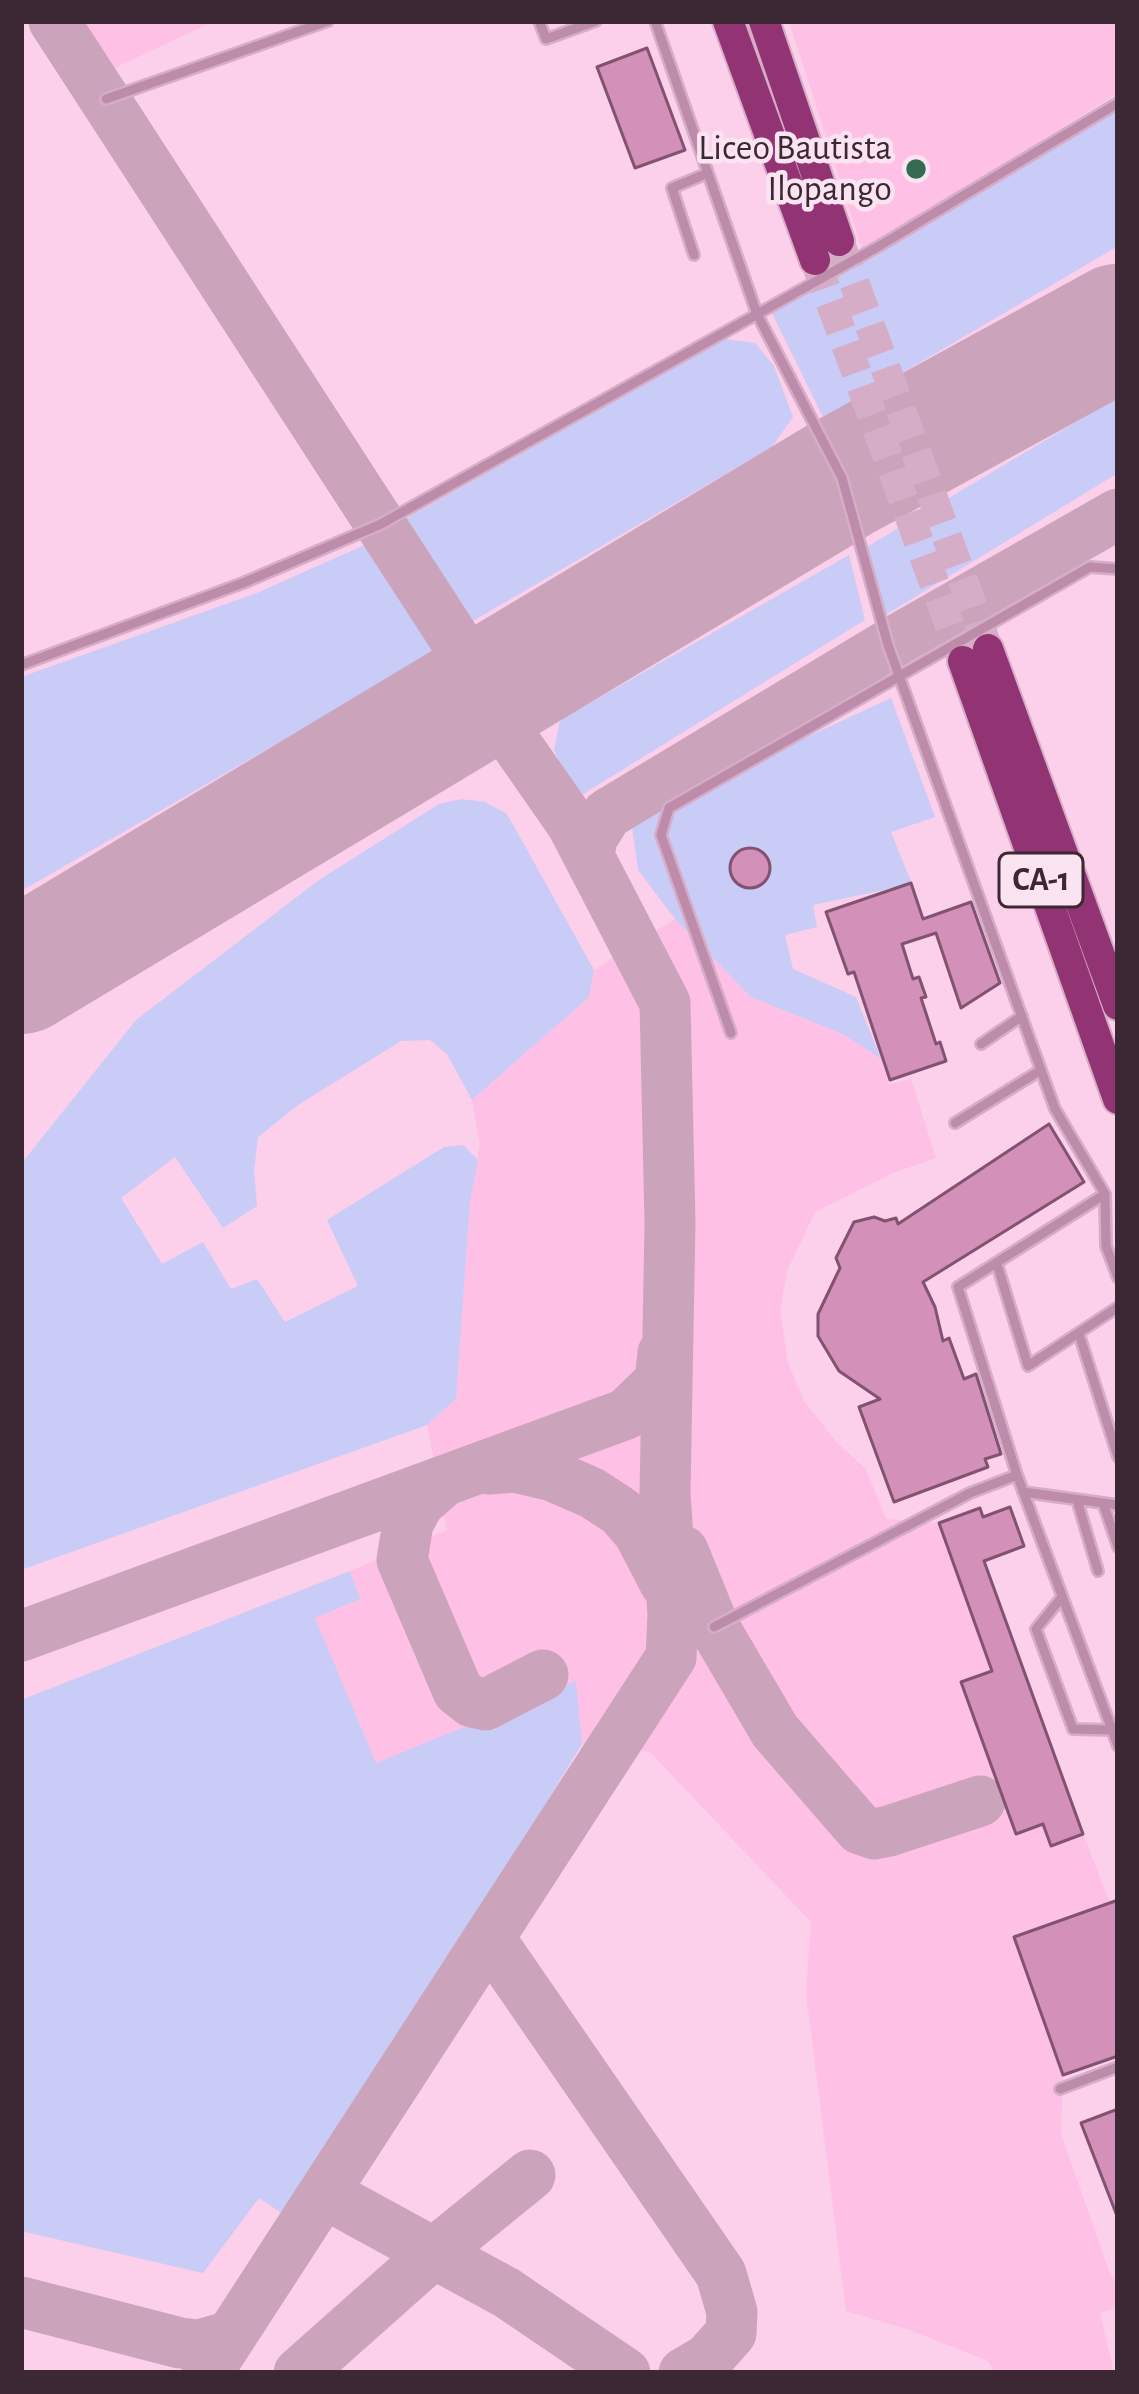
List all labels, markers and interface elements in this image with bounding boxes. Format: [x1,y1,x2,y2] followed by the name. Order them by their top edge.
[698,126,892,211] place label: Liceo Bautista Ilopango
[903,156,929,182] marker: Liceo Bautista Ilopango
[999,853,1083,907] road number: CA-1

